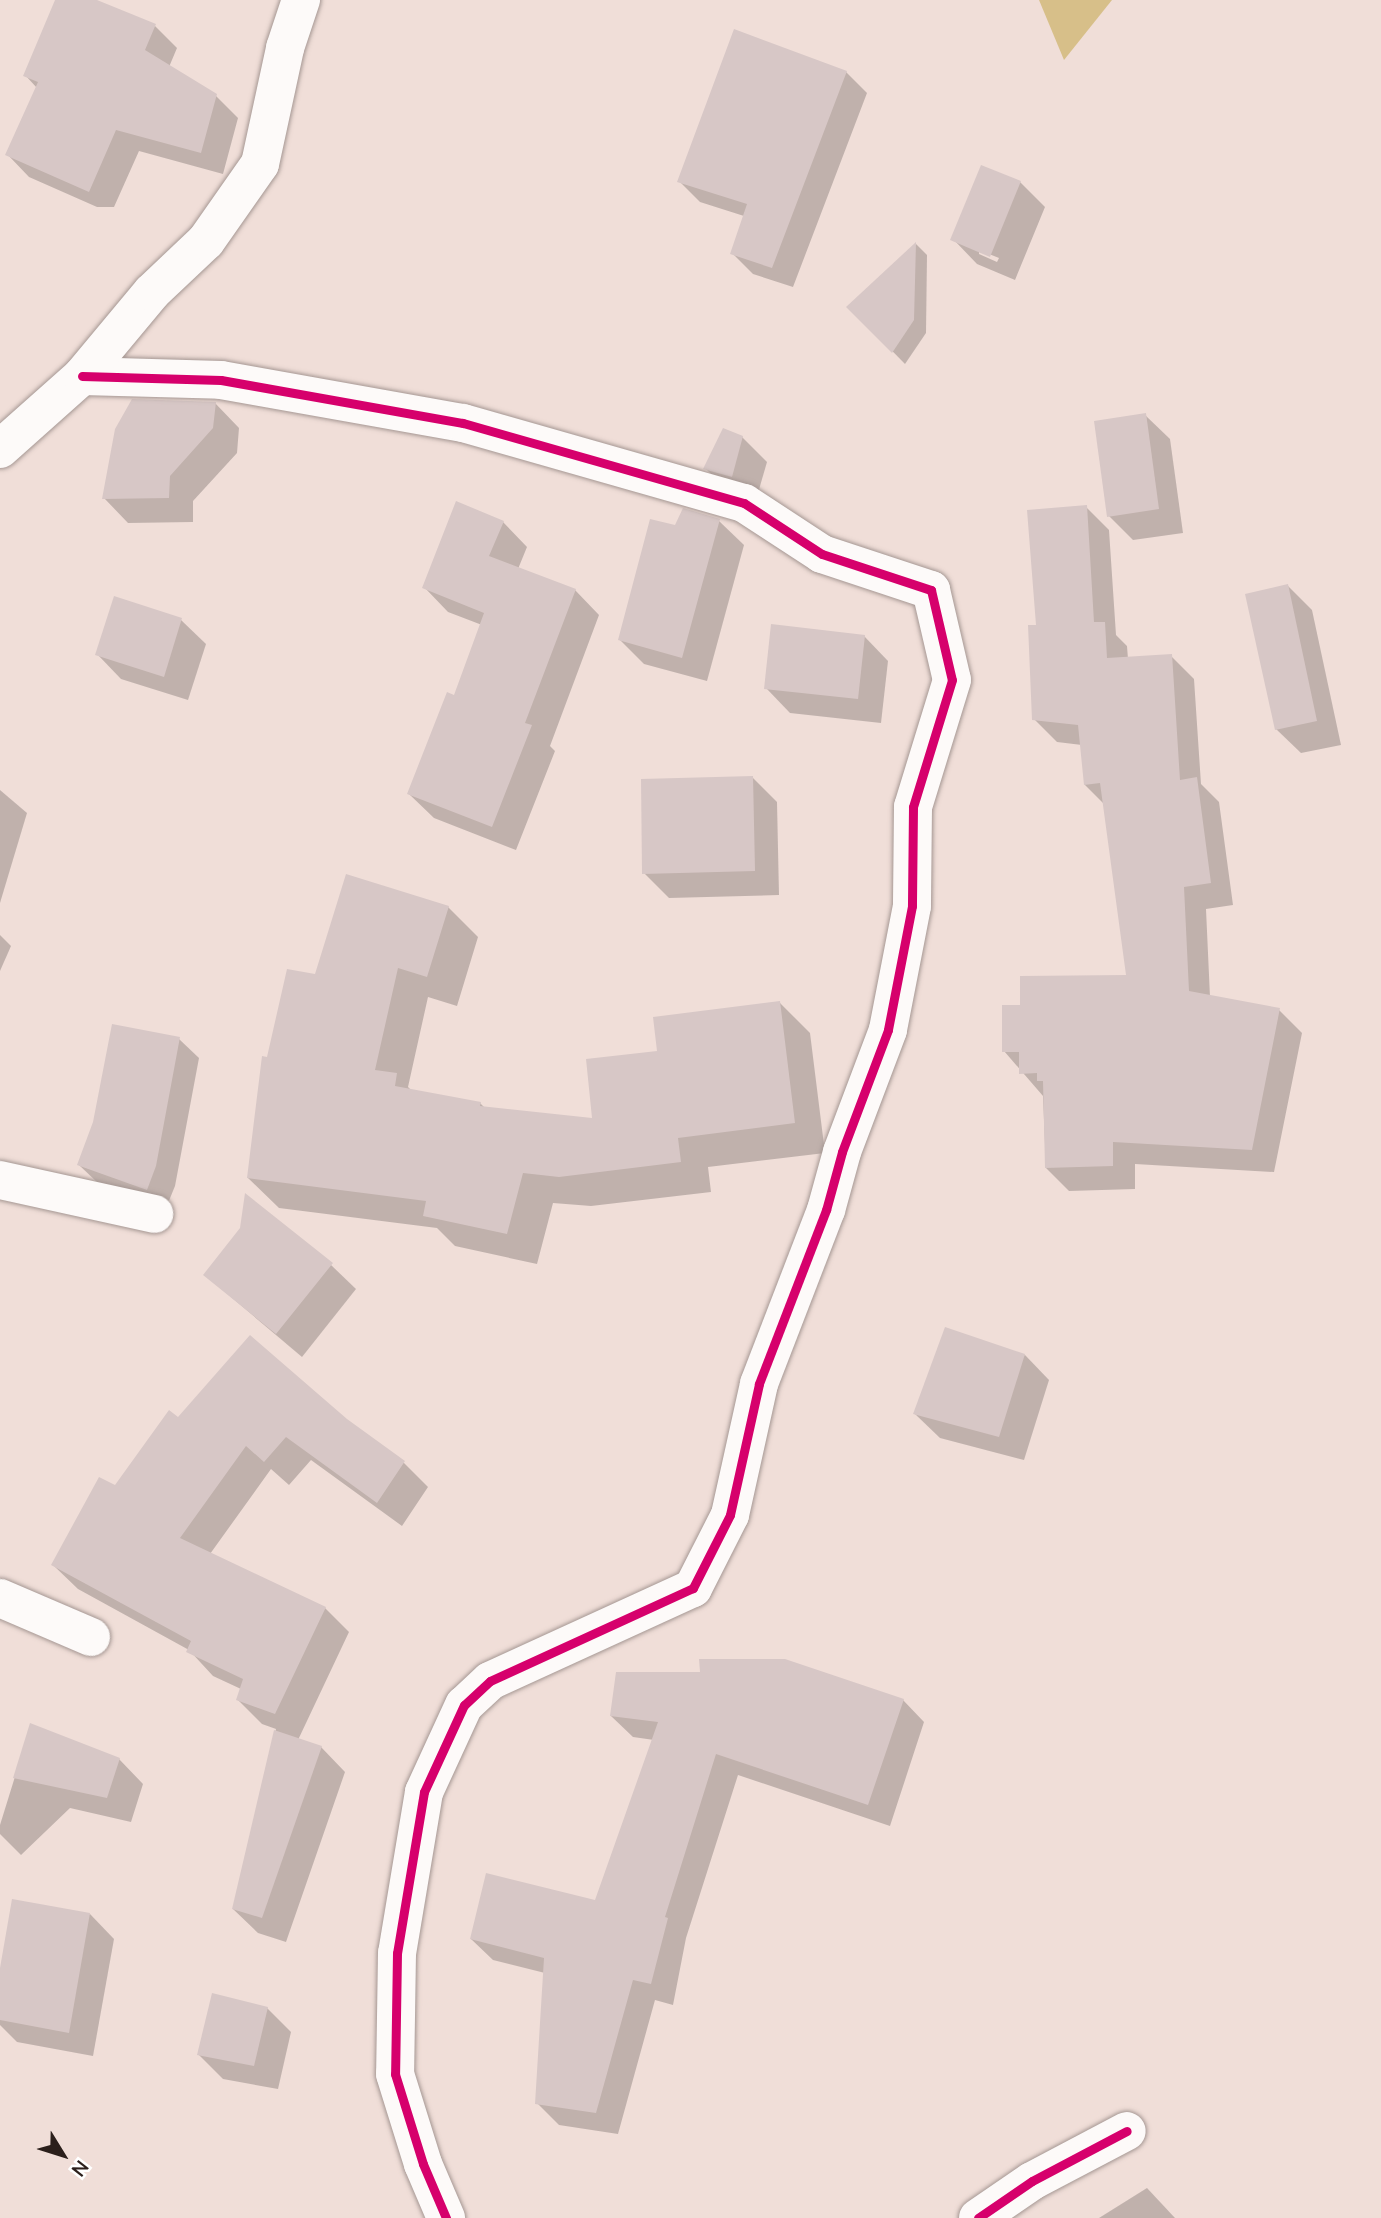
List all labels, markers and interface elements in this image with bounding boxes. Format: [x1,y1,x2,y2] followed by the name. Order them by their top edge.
[28,2120,98,2190] north arrow
[65,2154,94,2182] text: N

